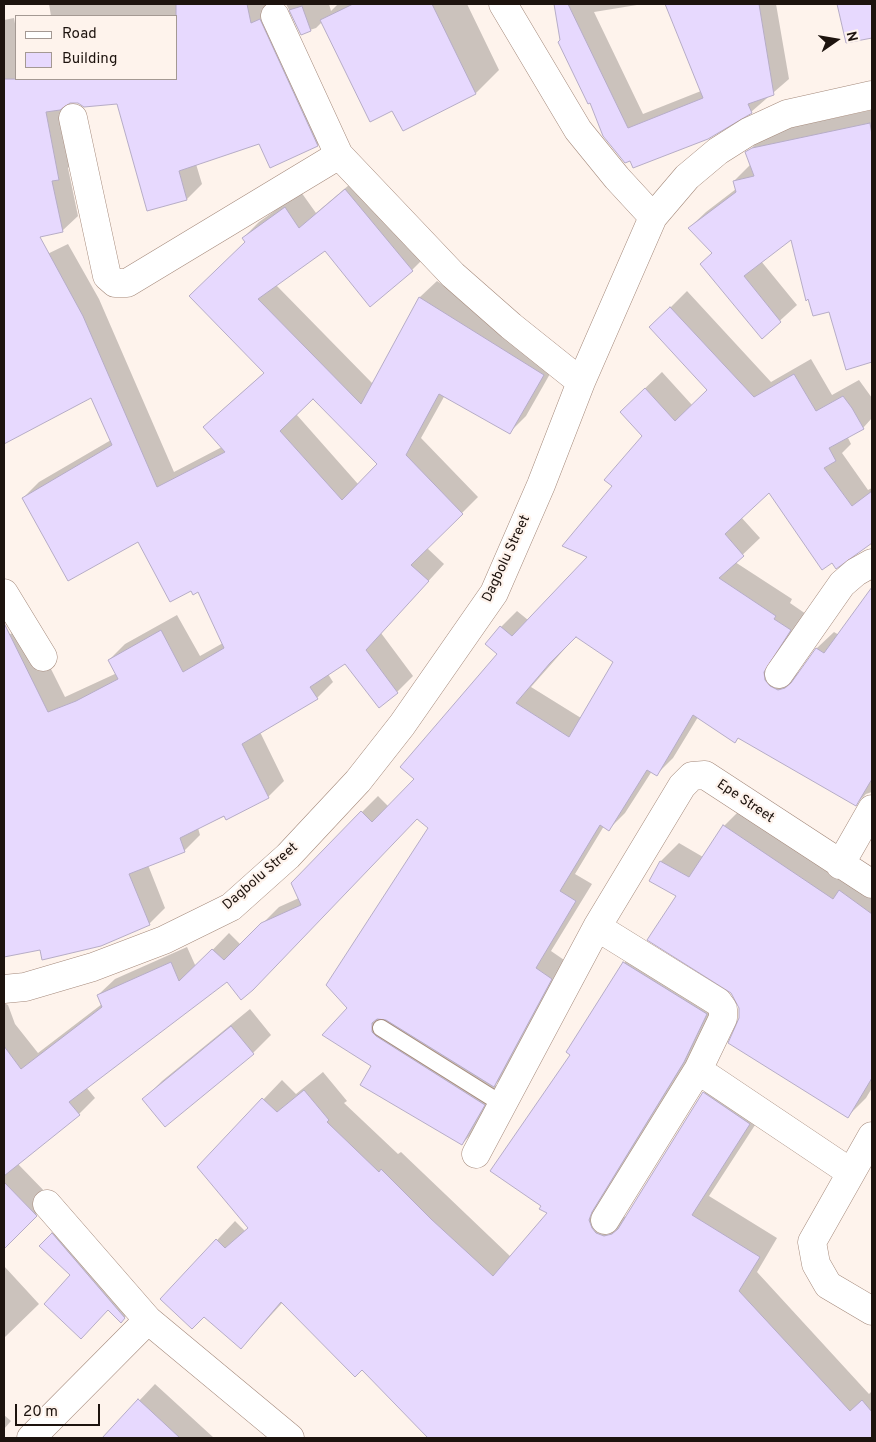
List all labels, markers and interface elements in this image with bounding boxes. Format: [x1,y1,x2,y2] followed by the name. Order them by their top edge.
[15,15,178,80] legend
[811,15,861,65] north arrow
[62,25,97,44] text: Road
[842,30,861,43] text: N
[62,50,117,69] text: Building
[480,513,534,605] street label: Dagbolu Street
[713,777,777,827] street label: Epe Street
[220,840,302,914] street label: Dagbolu Street
[18,1394,102,1426] scale bar
[23,1403,58,1422] text: 20 m

